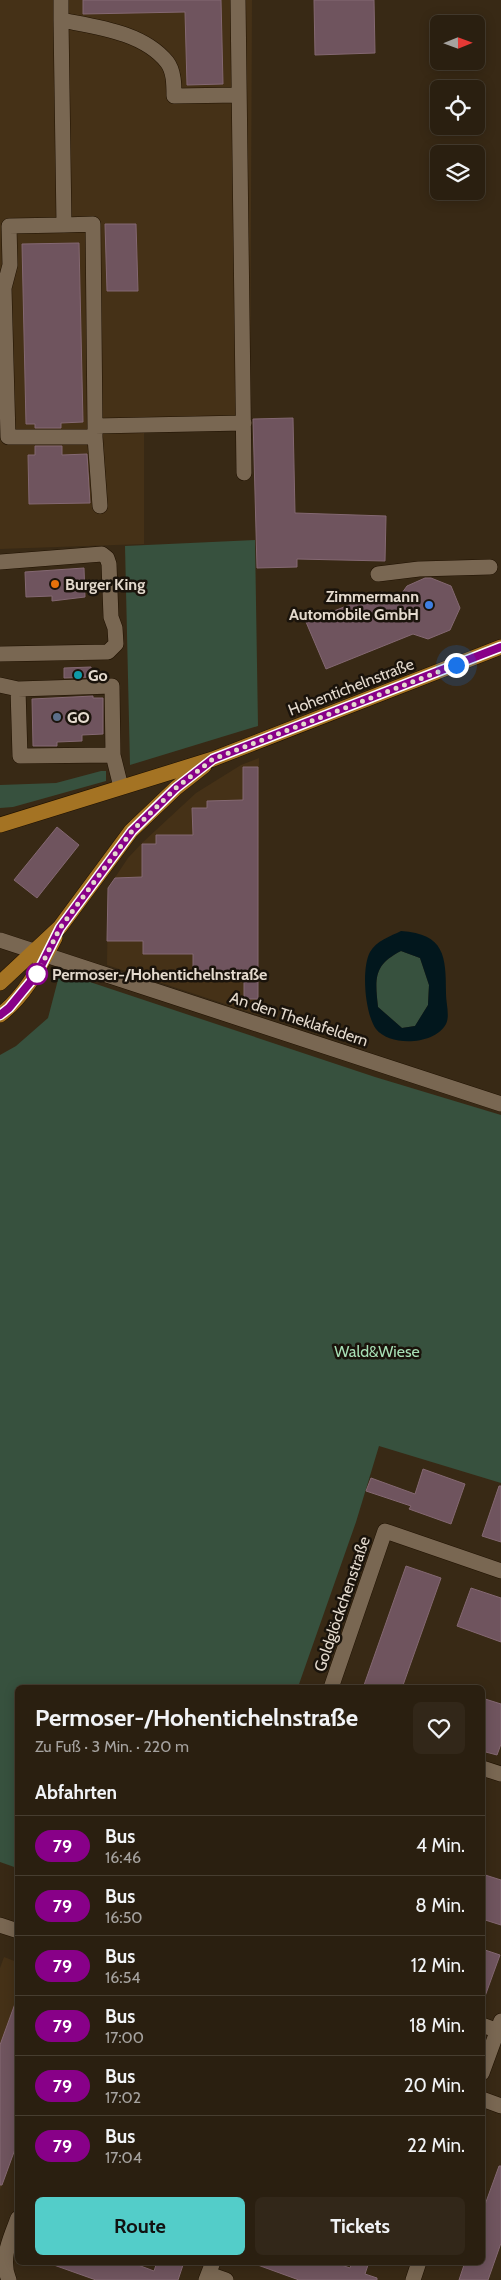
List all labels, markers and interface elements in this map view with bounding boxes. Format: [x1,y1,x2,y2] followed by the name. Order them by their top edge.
[430,15,485,70] north arrow
[430,15,485,200] map controls
[430,80,485,135] button: locate
[430,145,485,200] button: layers
[65,575,145,594] place label: Burger King
[49,578,61,590] marker: Burger King
[289,587,419,624] place label: Zimmermann Automobile GmbH
[423,599,435,611] marker: Zimmermann Automobile GmbH
[444,653,469,678] your location
[285,654,417,720] street label: Hohentichelnstraße
[88,666,108,685] place label: Go
[72,669,84,681] marker: Go
[67,708,90,727] place label: GO
[51,711,63,723] marker: GO
[26,963,48,985] marker: Permoser-/Hohentichelnstraße
[52,965,267,984] place label: Permoser-/Hohentichelnstraße
[228,988,370,1050] street label: An den Theklafeldern
[334,1342,420,1361] park label: Wald&Wiese
[310,1534,374,1674] street label: Goldglöckchenstraße
[413,1702,465,1754] button: heart
[35,1703,358,1732] text: Permoser-/Hohentichelnstraße
[35,1737,189,1756] text: Zu Fuß · 3 Min. · 220 m
[35,1781,117,1804] text: Abfahrten
[105,1825,135,1848] text: Bus
[416,1834,465,1857] text: 4 Min.
[53,1835,72,1857] text: 79
[105,1848,141,1867] text: 16:46
[105,1885,135,1908] text: Bus
[415,1894,465,1917] text: 8 Min.
[53,1895,72,1917] text: 79
[105,1908,142,1927] text: 16:50
[105,1945,135,1968] text: Bus
[411,1954,465,1977] text: 12 Min.
[53,1955,72,1977] text: 79
[105,1968,141,1987] text: 16:54
[105,2005,135,2028] text: Bus
[409,2014,465,2037] text: 18 Min.
[53,2015,72,2037] text: 79
[105,2028,144,2047] text: 17:00
[105,2065,135,2088] text: Bus
[404,2074,465,2097] text: 20 Min.
[53,2075,72,2097] text: 79
[105,2088,141,2107] text: 17:02
[105,2125,135,2148] text: Bus
[407,2134,465,2157] text: 22 Min.
[53,2135,72,2157] text: 79
[105,2148,142,2167] text: 17:04
[35,2197,245,2255] button: Route
[255,2197,465,2255] button: Tickets

